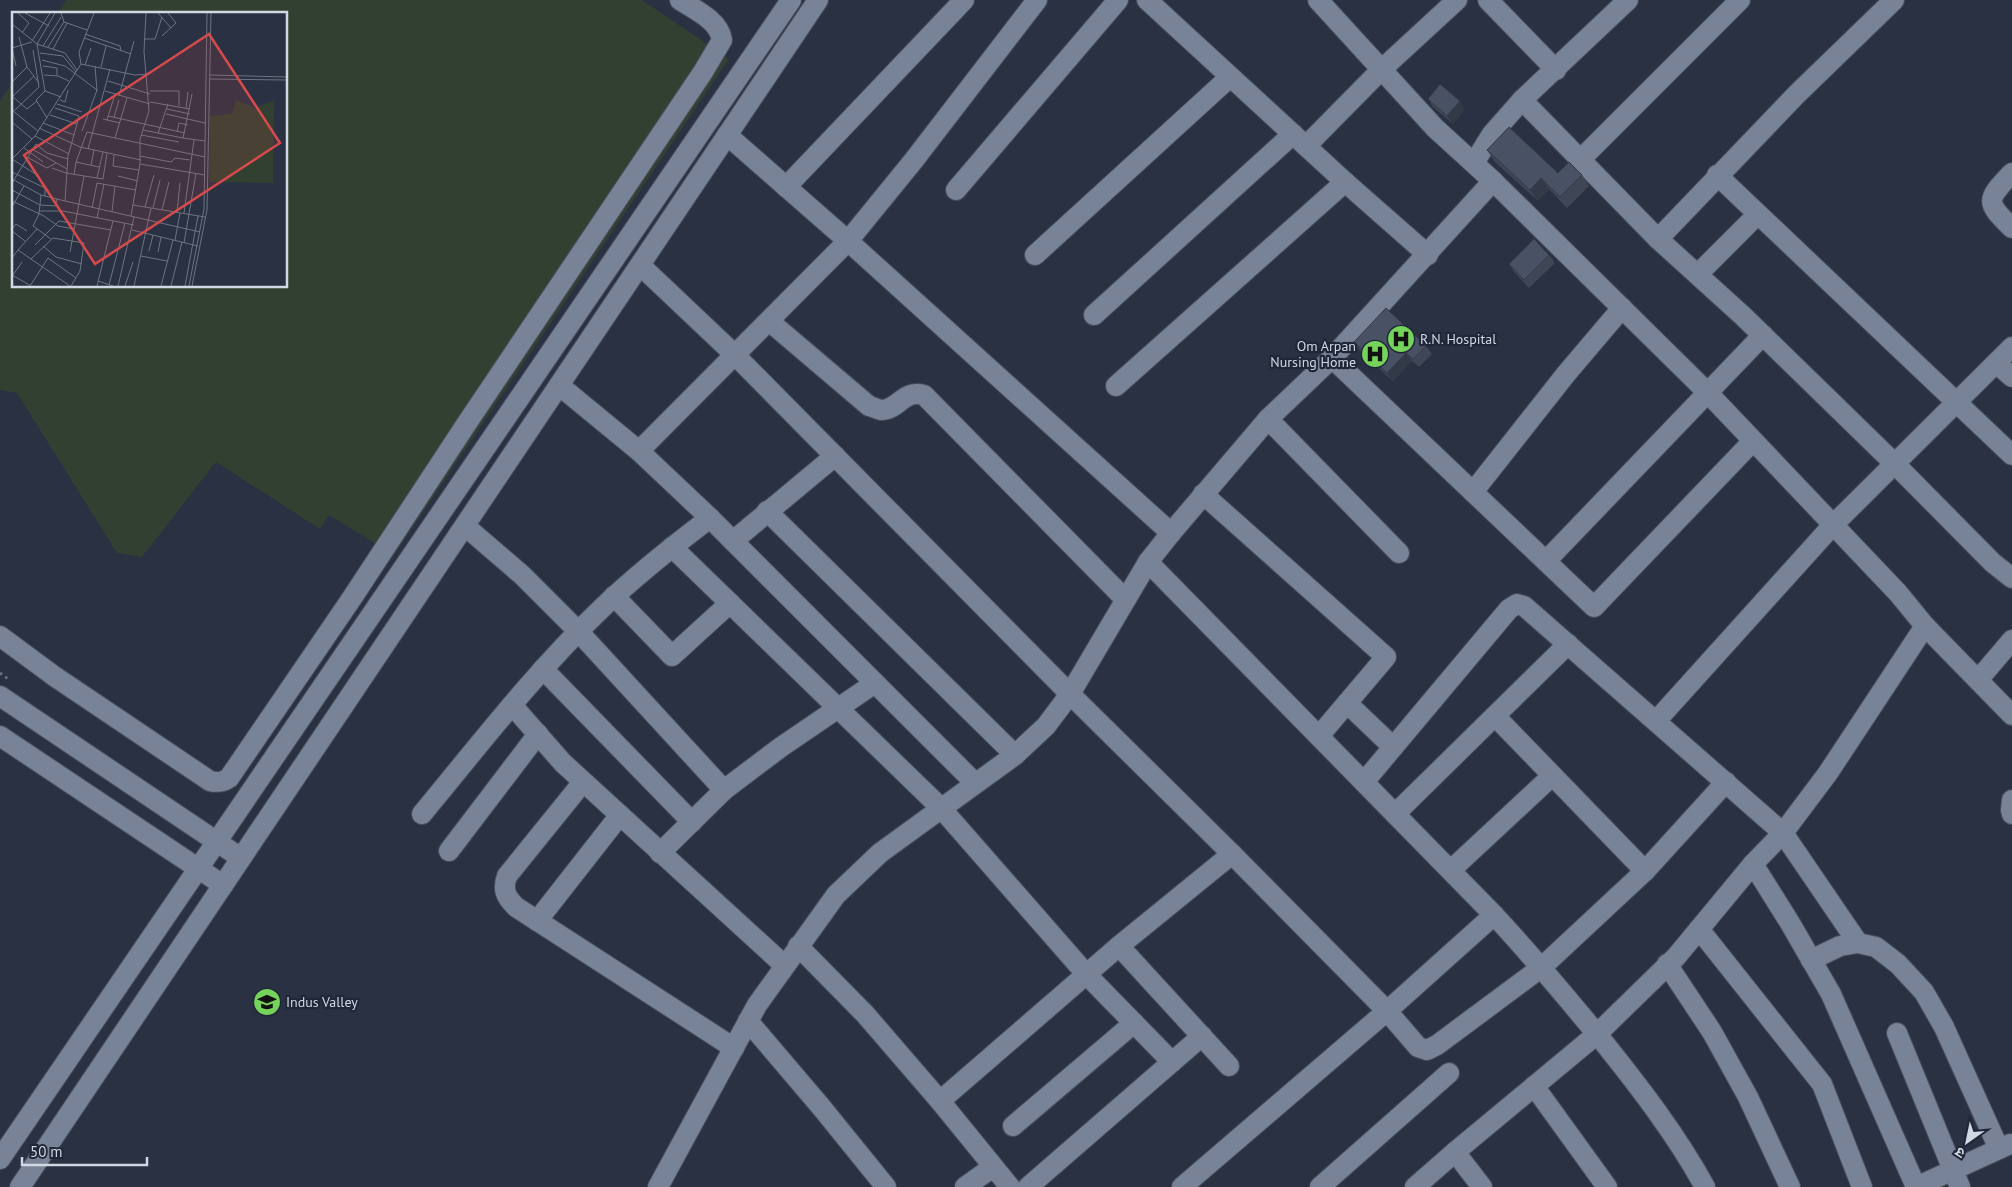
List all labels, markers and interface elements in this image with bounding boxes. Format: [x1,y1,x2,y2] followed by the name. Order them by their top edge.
[12,12,288,288] inset map
[1386,324,1416,354] hospital icon: R.N. Hospital
[1420,330,1496,348] place label: R.N. Hospital
[1270,337,1356,371] place label: Om Arpan Nursing Home
[1360,339,1390,369] hospital icon: Om Arpan Nursing Home
[252,987,282,1017] school or university icon: Indus Valley
[286,993,358,1011] place label: Indus Valley
[1942,1117,1992,1167] north arrow
[22,1134,148,1166] scale bar
[30,1142,63,1161] text: 50 m
[1951,1143,1968,1163] text: उ

